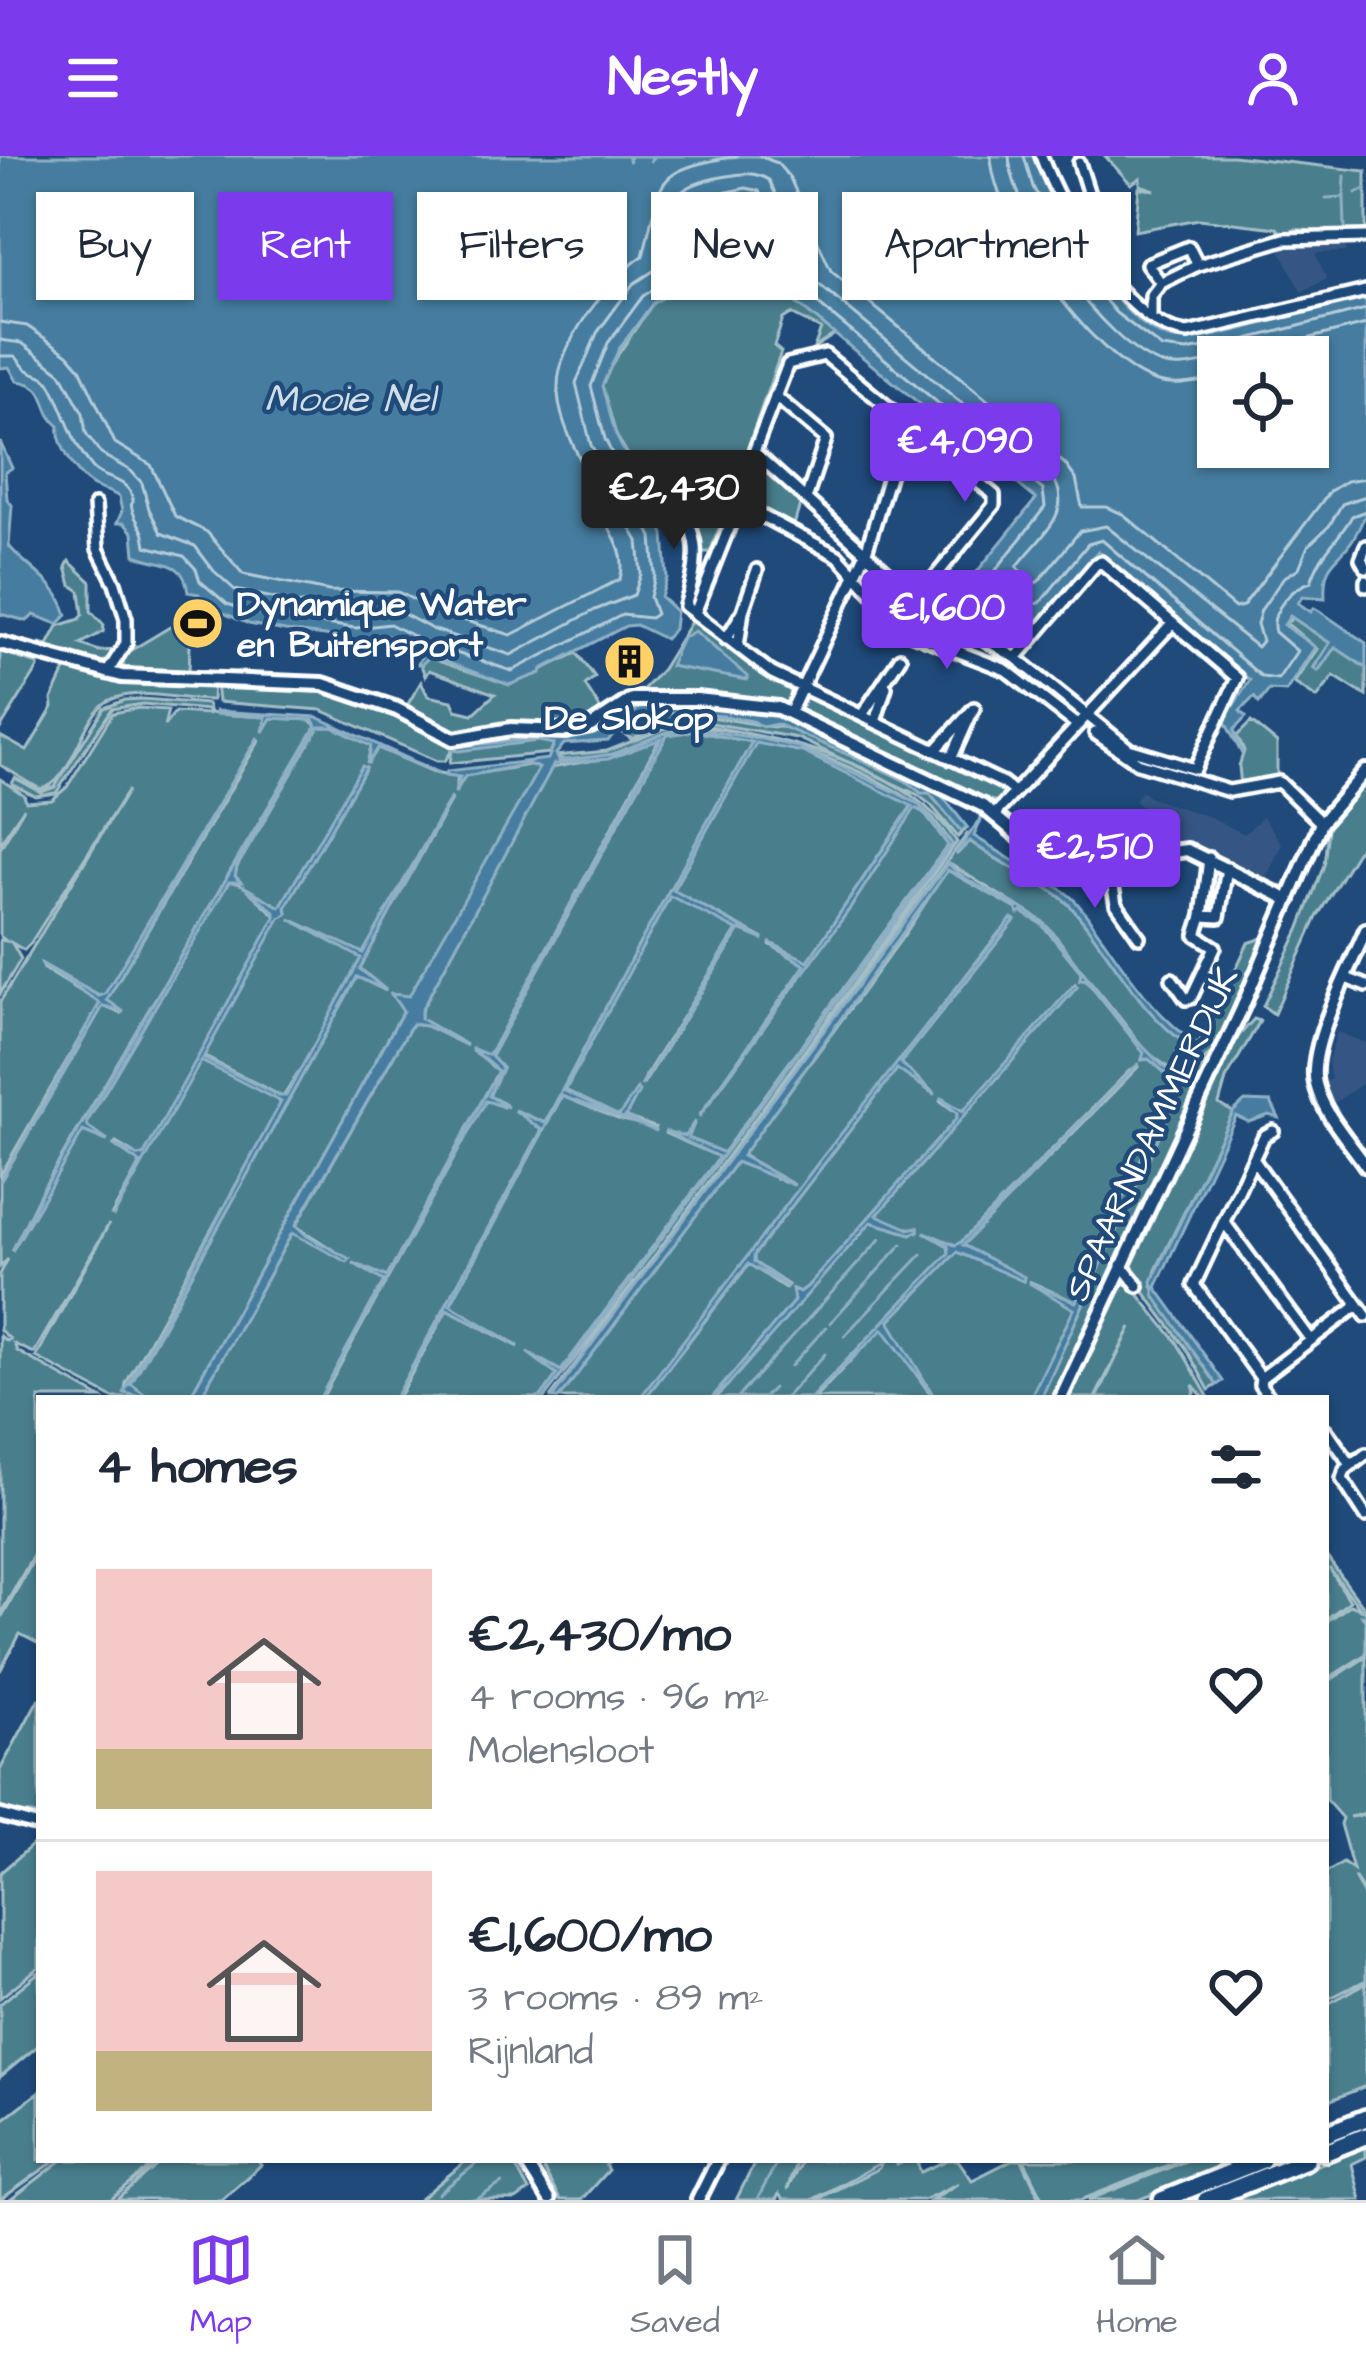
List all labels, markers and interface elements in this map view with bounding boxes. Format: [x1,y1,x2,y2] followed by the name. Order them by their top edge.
[608,41,758,116] text: Nestly
[60,45,126,111] icon: menu
[1240,45,1306,111] icon: person
[36,192,194,300] chip: Buy
[218,192,393,300] chip: Rent
[417,192,627,300] chip: Filters
[651,192,818,300] chip: New
[842,192,1131,300] chip: Apartment
[1197,336,1329,468] map controls
[1197,336,1329,468] button: locate
[265,373,440,427] water label: Mooie Nel
[867,403,1063,505] pin: €4,090
[897,415,1033,469] text: €4,090
[576,450,772,552] pin: €2,430
[608,462,740,516] text: €2,430
[849,570,1045,672] pin: €1,600
[237,579,527,671] place label: Dynamique Water en Buitensport
[889,582,1005,636] text: €1,600
[170,595,226,651] sports icon: Dynamique Water en Buitensport
[601,633,657,689] building icon: De Slokop
[545,693,713,744] place label: De Slokop
[997,809,1193,911] pin: €2,510
[1036,821,1154,875] text: €2,510
[1052,959,1252,1309] street label: SPAARNDAMMERDIJK
[96,1432,298,1503] text: 4 homes
[1203,1434,1269,1500] icon: filters
[468,1600,731,1671] text: €2,430/mo
[192,1617,336,1761] icon: home
[1203,1656,1269,1722] icon: heart
[468,1671,769,1725] text: 4 rooms · 96 m²
[468,1725,654,1779] text: Molensloot
[468,1901,712,1972] text: €1,600/mo
[192,1919,336,2063] icon: home
[1203,1958,1269,2024] icon: heart
[468,1972,764,2026] text: 3 rooms · 89 m²
[468,2026,594,2080] text: Rijnland
[188,2227,254,2345] tab: Map
[630,2227,720,2345] tab: Saved
[1096,2227,1178,2345] tab: Home

